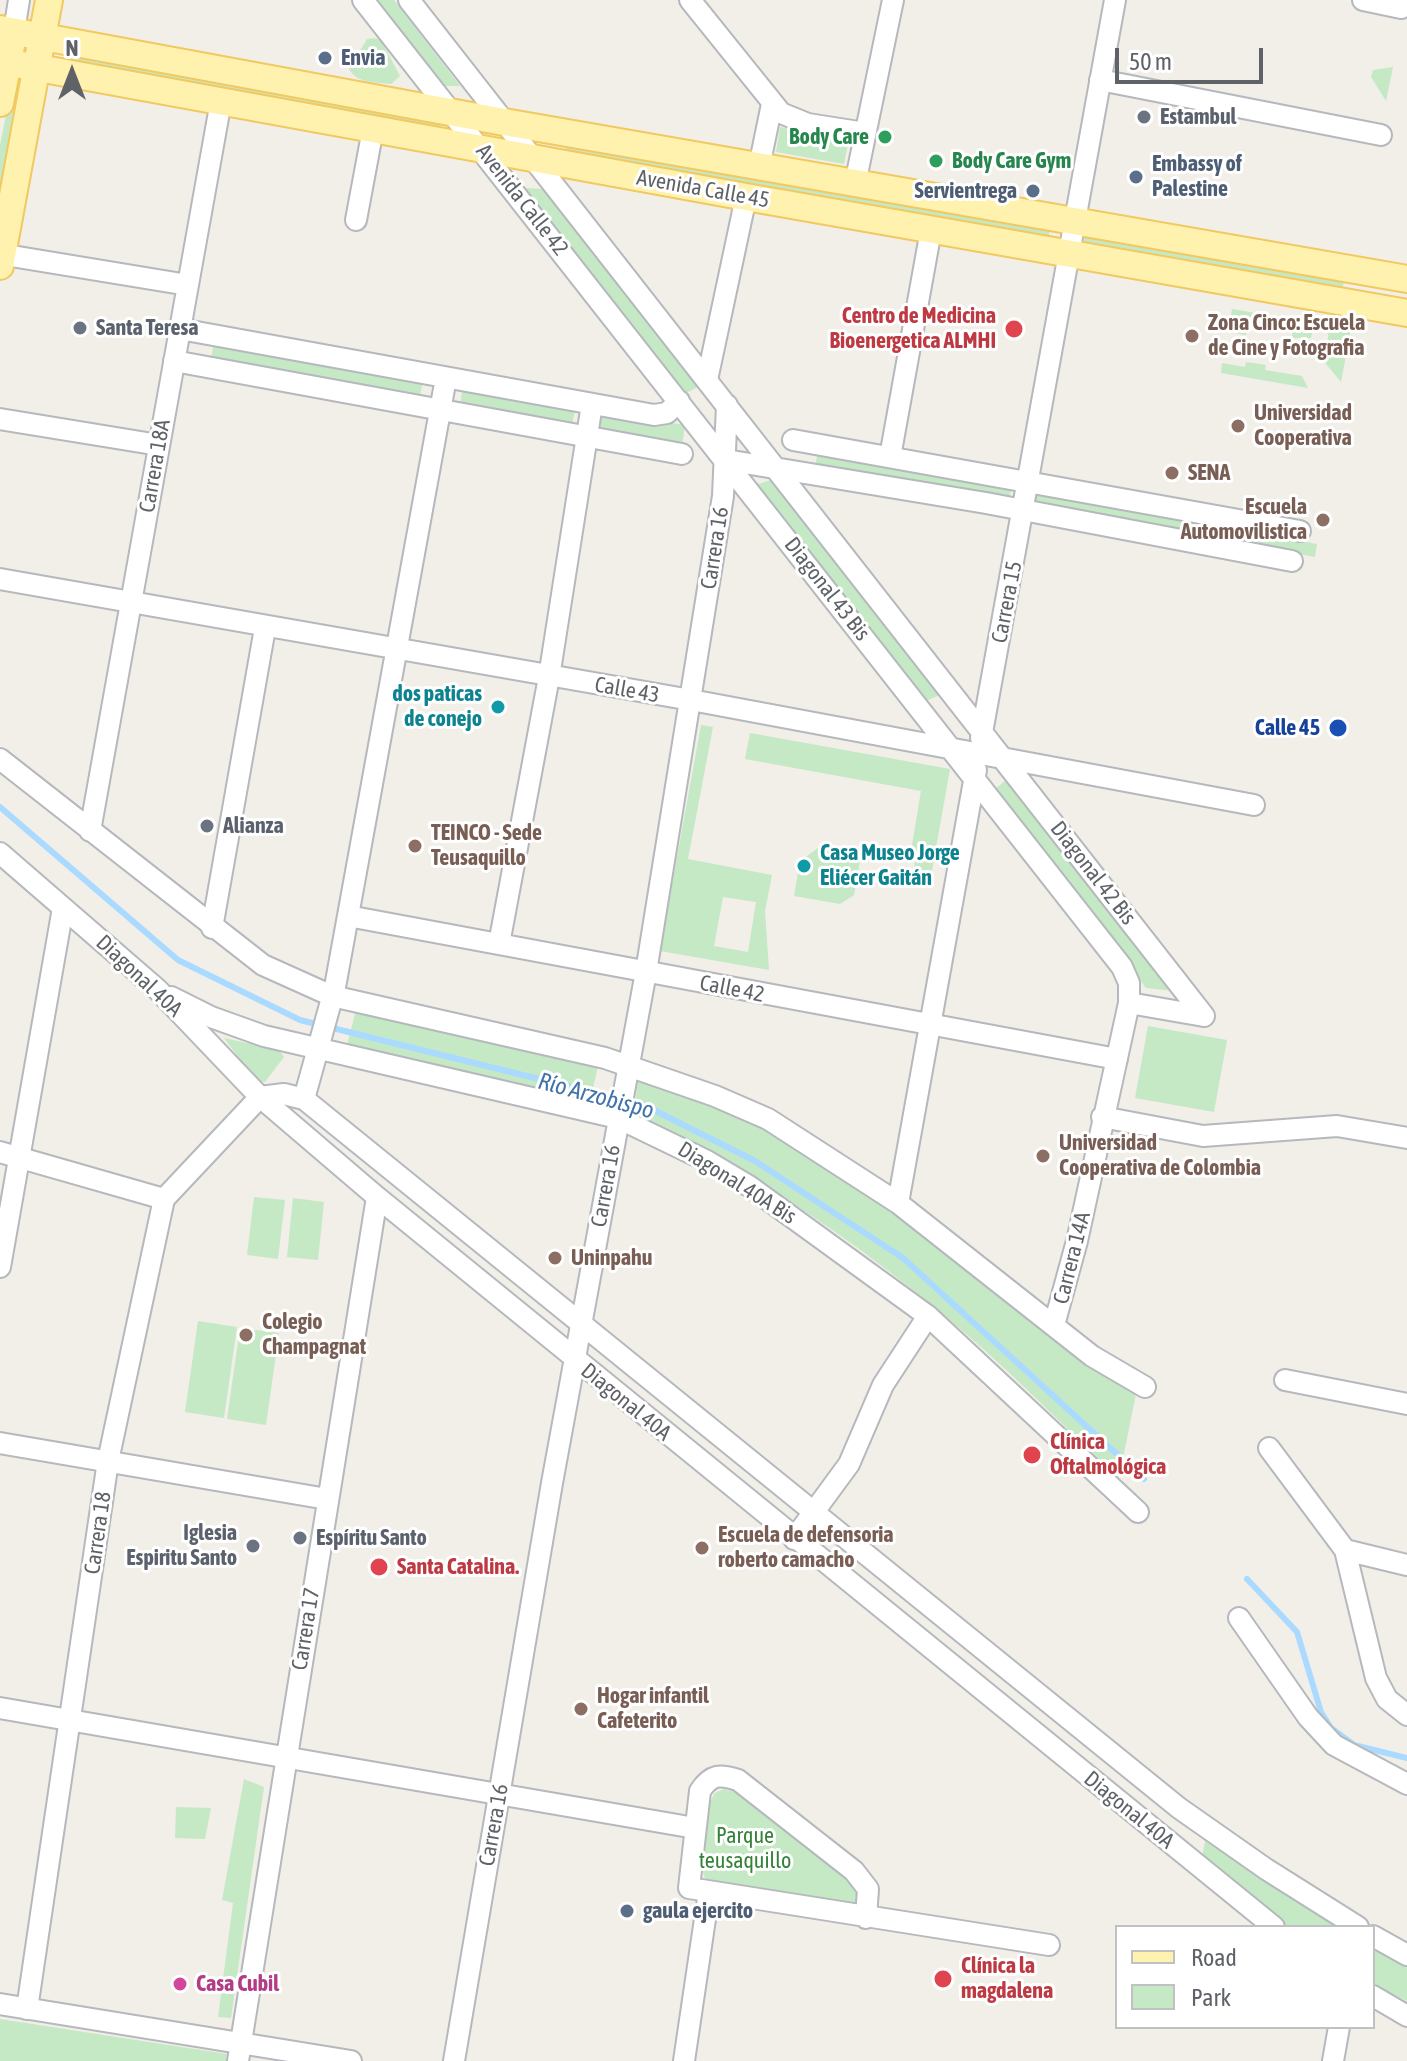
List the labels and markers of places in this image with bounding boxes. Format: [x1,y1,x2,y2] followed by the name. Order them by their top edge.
[341,45,385,71] place label: Envia
[316,49,334,67] marker: Envia
[1160,104,1236,130] place label: Estambul
[1135,108,1153,126] marker: Estambul
[789,124,869,150] place label: Body Care
[876,128,894,146] marker: Body Care
[952,148,1071,174] place label: Body Care Gym
[1152,151,1242,202] place label: Embassy of Palestine
[927,152,945,170] marker: Body Care Gym
[1127,168,1145,186] marker: Embassy of Palestine
[914,178,1017,204] place label: Servientrega
[1024,182,1042,200] marker: Servientrega
[829,303,996,354] place label: Centro de Medicina Bioenergetica ALMHI
[1208,310,1365,362] place label: Zona Cinco: Escuela de Cine y Fotografia
[96,315,199,341] place label: Santa Teresa
[1003,318,1025,340] marker: Centro de Medicina Bioenergetica ALMHI
[71,319,89,337] marker: Santa Teresa
[1183,327,1201,345] marker: Zona Cinco: Escuela de Cine y Fotografia
[1254,400,1352,452] place label: Universidad Cooperativa
[1229,417,1247,435] marker: Universidad Cooperativa
[1188,460,1230,486] place label: SENA
[1163,464,1181,482] marker: SENA
[1181,494,1307,546] place label: Escuela Automovilistica
[1314,511,1332,529] marker: Escuela Automovilistica
[392,681,482,732] place label: dos paticas de conejo
[489,698,507,716] marker: dos paticas de conejo
[1255,715,1320,741] place label: Calle 45
[1327,717,1349,739] marker: Calle 45
[223,813,284,839] place label: Alianza
[198,817,216,835] marker: Alianza
[431,820,542,872] place label: TEINCO - Sede Teusaquillo
[406,837,424,855] marker: TEINCO - Sede Teusaquillo
[820,840,960,892] place label: Casa Museo Jorge Eliécer Gaitán
[795,857,813,875] marker: Casa Museo Jorge Eliécer Gaitán
[1059,1130,1261,1182] place label: Universidad Cooperativa de Colombia
[1034,1147,1052,1165] marker: Universidad Cooperativa de Colombia
[571,1245,652,1271] place label: Uninpahu
[546,1249,564,1267] marker: Uninpahu
[262,1309,366,1360] place label: Colegio Champagnat
[237,1326,255,1344] marker: Colegio Champagnat
[1050,1429,1166,1480] place label: Clínica Oftalmológica
[1021,1444,1043,1466] marker: Clínica Oftalmológica
[126,1520,237,1572] place label: Iglesia Espiritu Santo
[718,1522,893,1574] place label: Escuela de defensoria roberto camacho
[316,1525,427,1551] place label: Espíritu Santo
[291,1529,309,1547] marker: Espíritu Santo
[244,1537,262,1555] marker: Iglesia Espiritu Santo
[693,1539,711,1557] marker: Escuela de defensoria roberto camacho
[397,1554,519,1580] place label: Santa Catalina.
[368,1556,390,1578] marker: Santa Catalina.
[597,1683,709,1734] place label: Hogar infantil Cafeterito
[572,1700,590,1718] marker: Hogar infantil Cafeterito
[643,1898,753,1924] place label: gaula ejercito
[618,1902,636,1920] marker: gaula ejercito
[961,1953,1053,2004] place label: Clínica la magdalena
[932,1968,954,1990] marker: Clínica la magdalena
[196,1971,279,1997] place label: Casa Cubil
[171,1975,189,1993] marker: Casa Cubil

